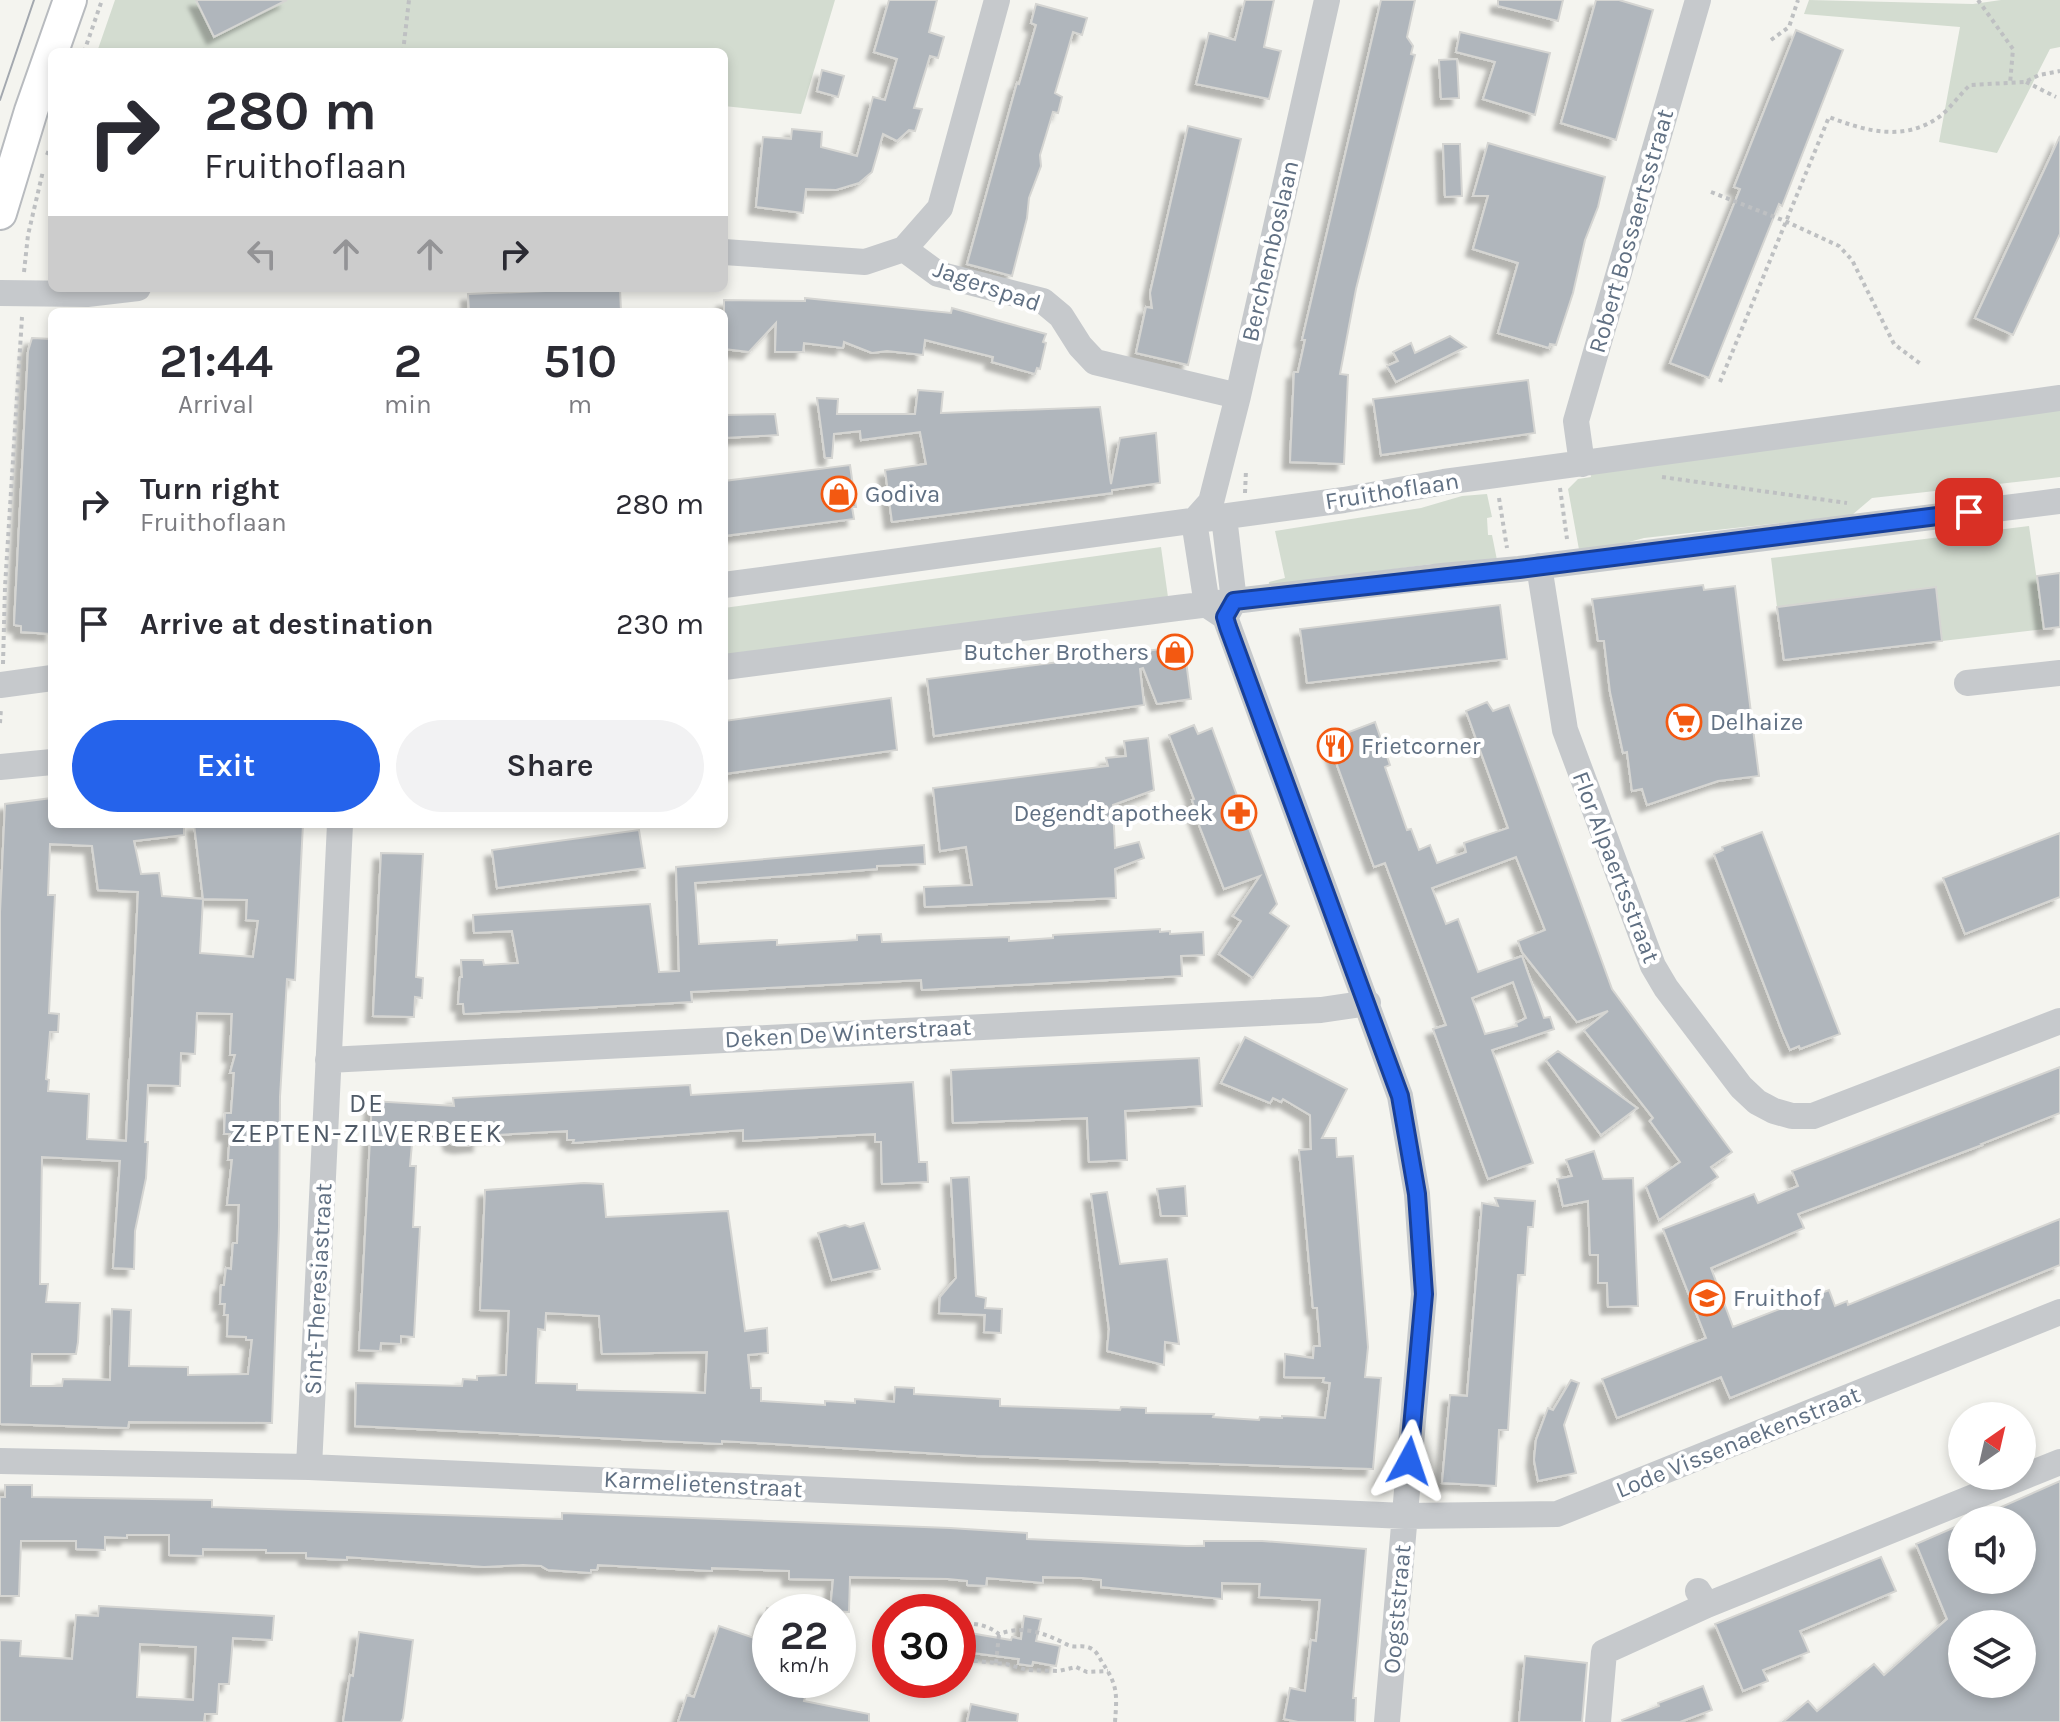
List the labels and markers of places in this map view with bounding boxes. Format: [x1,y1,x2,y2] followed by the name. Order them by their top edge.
[820,475,858,513] shop icon: Godiva
[1935,478,2003,546] pin
[865,480,940,508] place label: Godiva
[1156,633,1194,671] shop icon: Butcher Brothers
[963,638,1149,666] place label: Butcher Brothers
[1665,703,1703,741] supermarket icon: Delhaize
[1710,708,1803,736] place label: Delhaize
[1316,727,1354,765] restaurant icon: Frietcorner
[1361,732,1481,760] place label: Frietcorner
[1220,794,1258,832] pharmacy icon: Degendt apotheek
[1013,799,1213,827] place label: Degendt apotheek
[1688,1279,1726,1317] school or university icon: Fruithof
[1733,1284,1822,1312] place label: Fruithof

